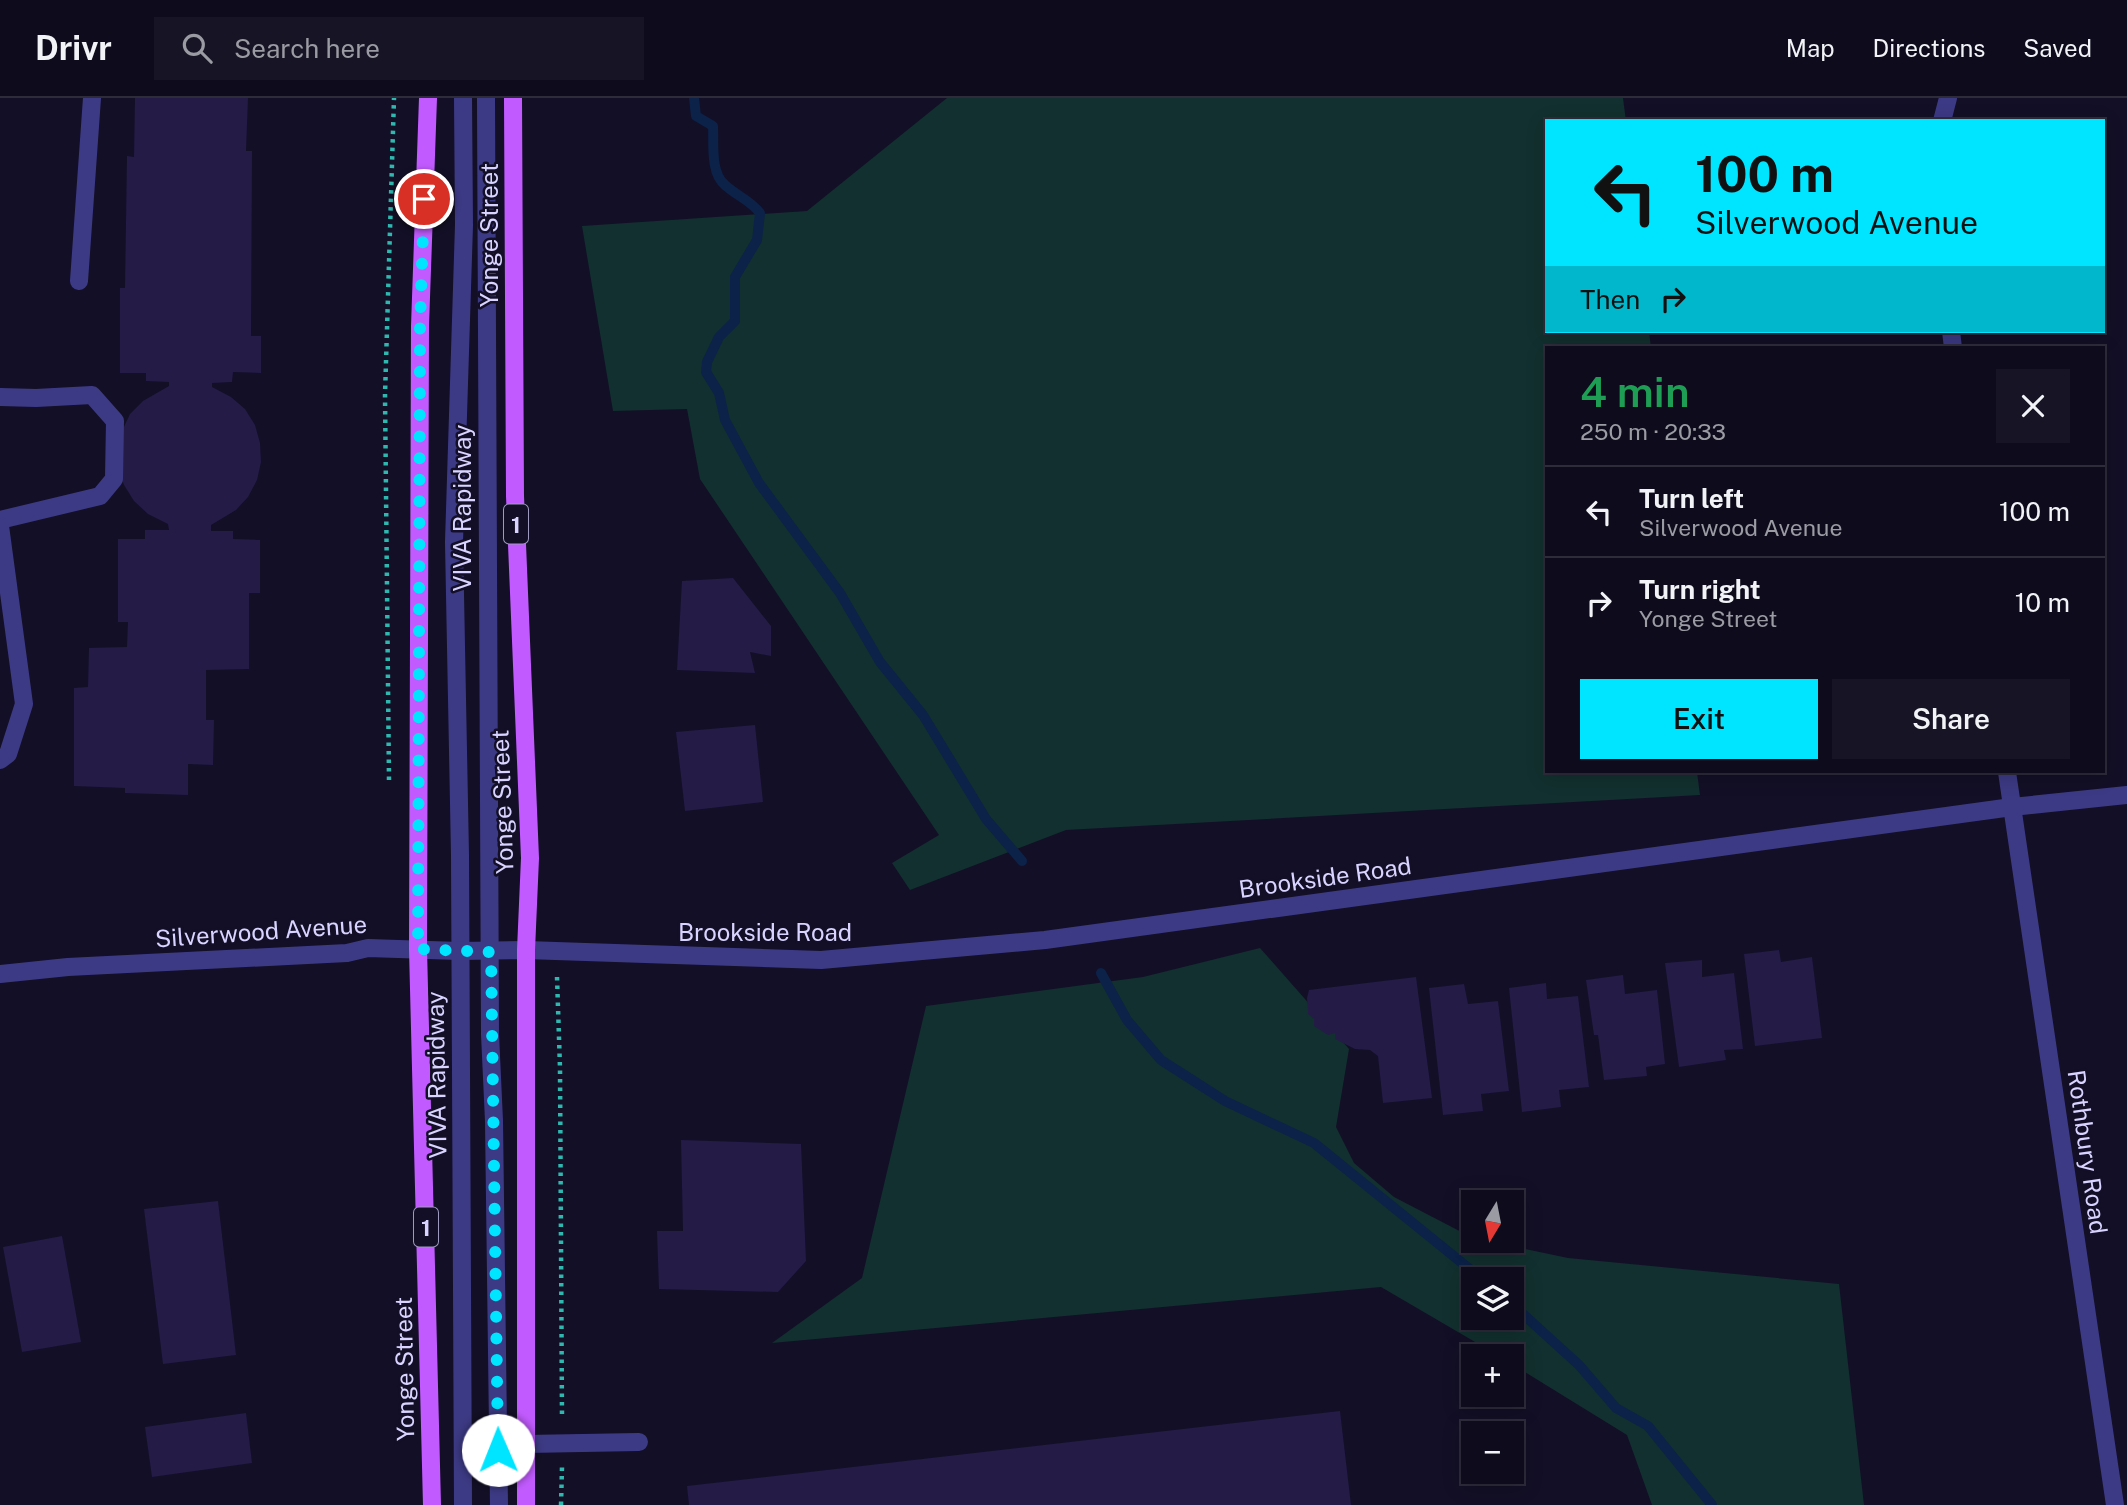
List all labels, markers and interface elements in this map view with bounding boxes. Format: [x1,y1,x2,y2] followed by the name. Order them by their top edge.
[154,17,644,80] search box
[35,29,112,67] text: Drivr
[178,29,216,67] icon: search
[234,33,380,64] text: Search here
[1786,34,1835,62] text: Map
[1873,34,1985,62] text: Directions
[2023,34,2092,62] text: Saved
[1695,145,1834,203] text: 100 m
[1580,147,1671,238] icon: left
[475,163,503,307] street label: Yonge Street
[394,169,454,229] pin
[405,180,443,218] icon: arrive
[1695,204,1978,241] text: Silverwood Avenue
[1654,280,1692,318] icon: right
[1580,284,1640,315] text: Then
[1580,367,1689,416] text: 4 min
[1996,369,2070,443] button: close
[1580,418,1726,445] text: 250 m · 20:33
[448,424,476,592] street label: VIVA Rapidway
[1639,483,1744,514] text: Turn left
[1580,493,1618,531] icon: left
[1999,496,2070,527] text: 100 m
[504,504,528,544] road number: 1
[1639,514,1842,541] text: Silverwood Avenue
[1639,574,1761,605] text: Turn right
[1580,584,1618,622] icon: right
[2015,587,2070,618] text: 10 m
[1639,605,1777,632] text: Yonge Street
[1580,679,1818,759] button: Exit
[1832,679,2070,759] button: Share
[485,729,519,875] street label: Yonge Street
[1237,851,1413,903] street label: Brookside Road
[154,910,368,952] street label: Silverwood Avenue
[678,918,852,946] street label: Brookside Road
[421,991,451,1159] street label: VIVA Rapidway
[2063,1068,2113,1236] street label: Rothbury Road
[1461,1190,1524,1253] north arrow
[1461,1190,1524,1484] map controls
[414,1208,438,1246] road number: 1
[1461,1267,1524,1330] button: layers
[389,1297,419,1441] street label: Yonge Street
[1461,1344,1524,1407] button: +
[461,1413,535,1487] position arrow
[1461,1421,1524,1484] button: −

